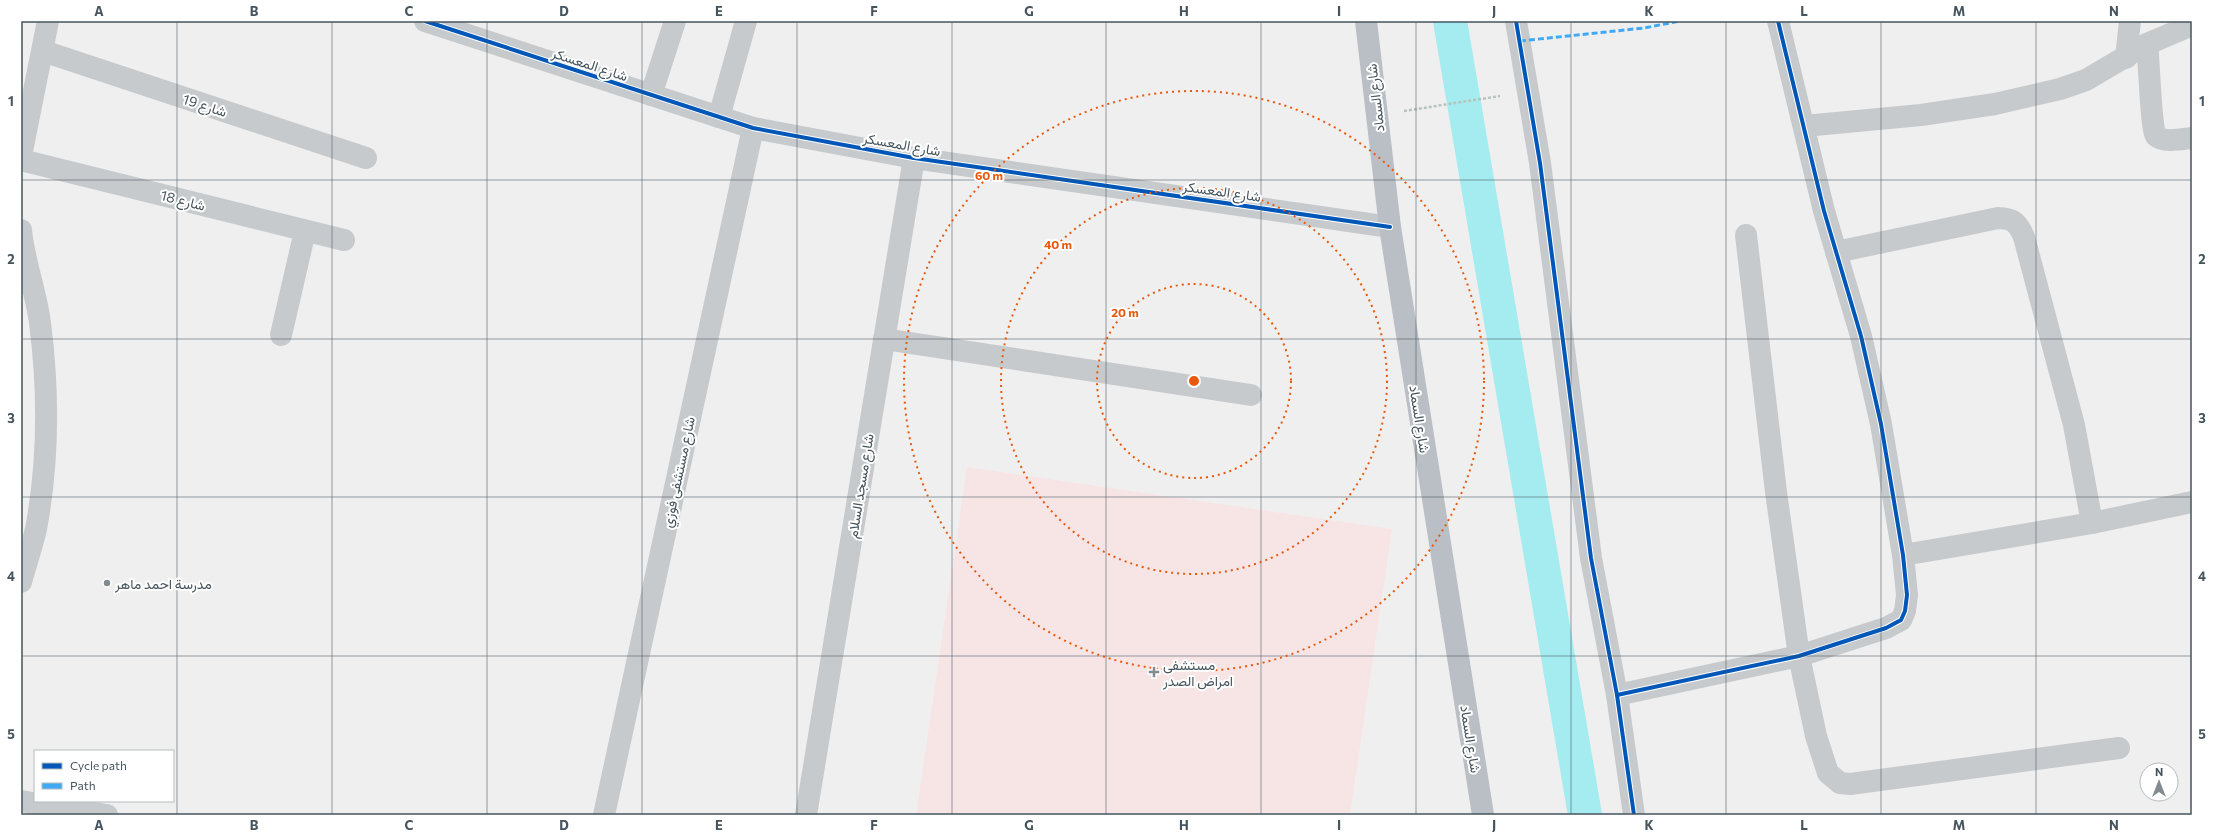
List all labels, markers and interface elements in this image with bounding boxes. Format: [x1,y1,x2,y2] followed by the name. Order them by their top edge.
[94,3,104,19] text: A
[250,3,259,19] text: B
[405,3,414,19] text: C
[559,3,569,19] text: D
[715,3,723,19] text: E
[870,3,878,19] text: F
[1024,3,1034,19] text: G
[1179,3,1189,19] text: H
[1337,3,1341,19] text: I
[1492,3,1496,19] text: J
[1644,3,1654,19] text: K
[1800,3,1808,19] text: L
[1953,3,1965,19] text: M
[2109,3,2119,19] text: N
[548,43,630,87] street label: شارع المعسكر
[1362,63,1391,133] street label: شارع السماد
[180,90,229,123] street label: شارع 19
[8,93,14,109] text: 1
[2199,93,2205,109] text: 1
[860,129,942,162] street label: شارع المعسكر
[975,168,1003,182] text: 60 m
[1181,177,1262,208] street label: شارع المعسكر
[158,186,207,217] street label: شارع 18
[1044,237,1072,251] text: 40 m
[7,251,15,267] text: 2
[2198,251,2206,267] text: 2
[1111,305,1139,319] text: 20 m
[1187,374,1201,388] centre of rings
[1403,384,1434,455] street label: شارع السماد
[7,410,15,426] text: 3
[2198,410,2206,426] text: 3
[658,415,702,530] street label: شارع مستشفى فوزي
[843,432,880,540] street label: شارع مسجد السلام
[7,568,15,584] text: 4
[2198,568,2206,584] text: 4
[114,575,212,593] place label: مدرسة احمد ماهر
[102,578,112,588] marker: مدرسة احمد ماهر
[1162,656,1233,690] place label: مستشفى امراض الصدر
[1148,666,1160,678] marker: مستشفى امراض الصدر
[1454,704,1485,775] street label: شارع السماد
[7,726,15,742] text: 5
[2198,726,2206,742] text: 5
[34,750,174,802] legend
[70,758,127,772] text: Cycle path
[2139,762,2179,802] north arrow
[2155,765,2163,778] text: N
[70,778,96,792] text: Path
[94,817,104,833] text: A
[250,817,259,833] text: B
[405,817,414,833] text: C
[559,817,569,833] text: D
[715,817,723,833] text: E
[870,817,878,833] text: F
[1024,817,1034,833] text: G
[1179,817,1189,833] text: H
[1337,817,1341,833] text: I
[1492,817,1496,833] text: J
[1644,817,1654,833] text: K
[1800,817,1808,833] text: L
[1953,817,1965,833] text: M
[2109,817,2119,833] text: N

